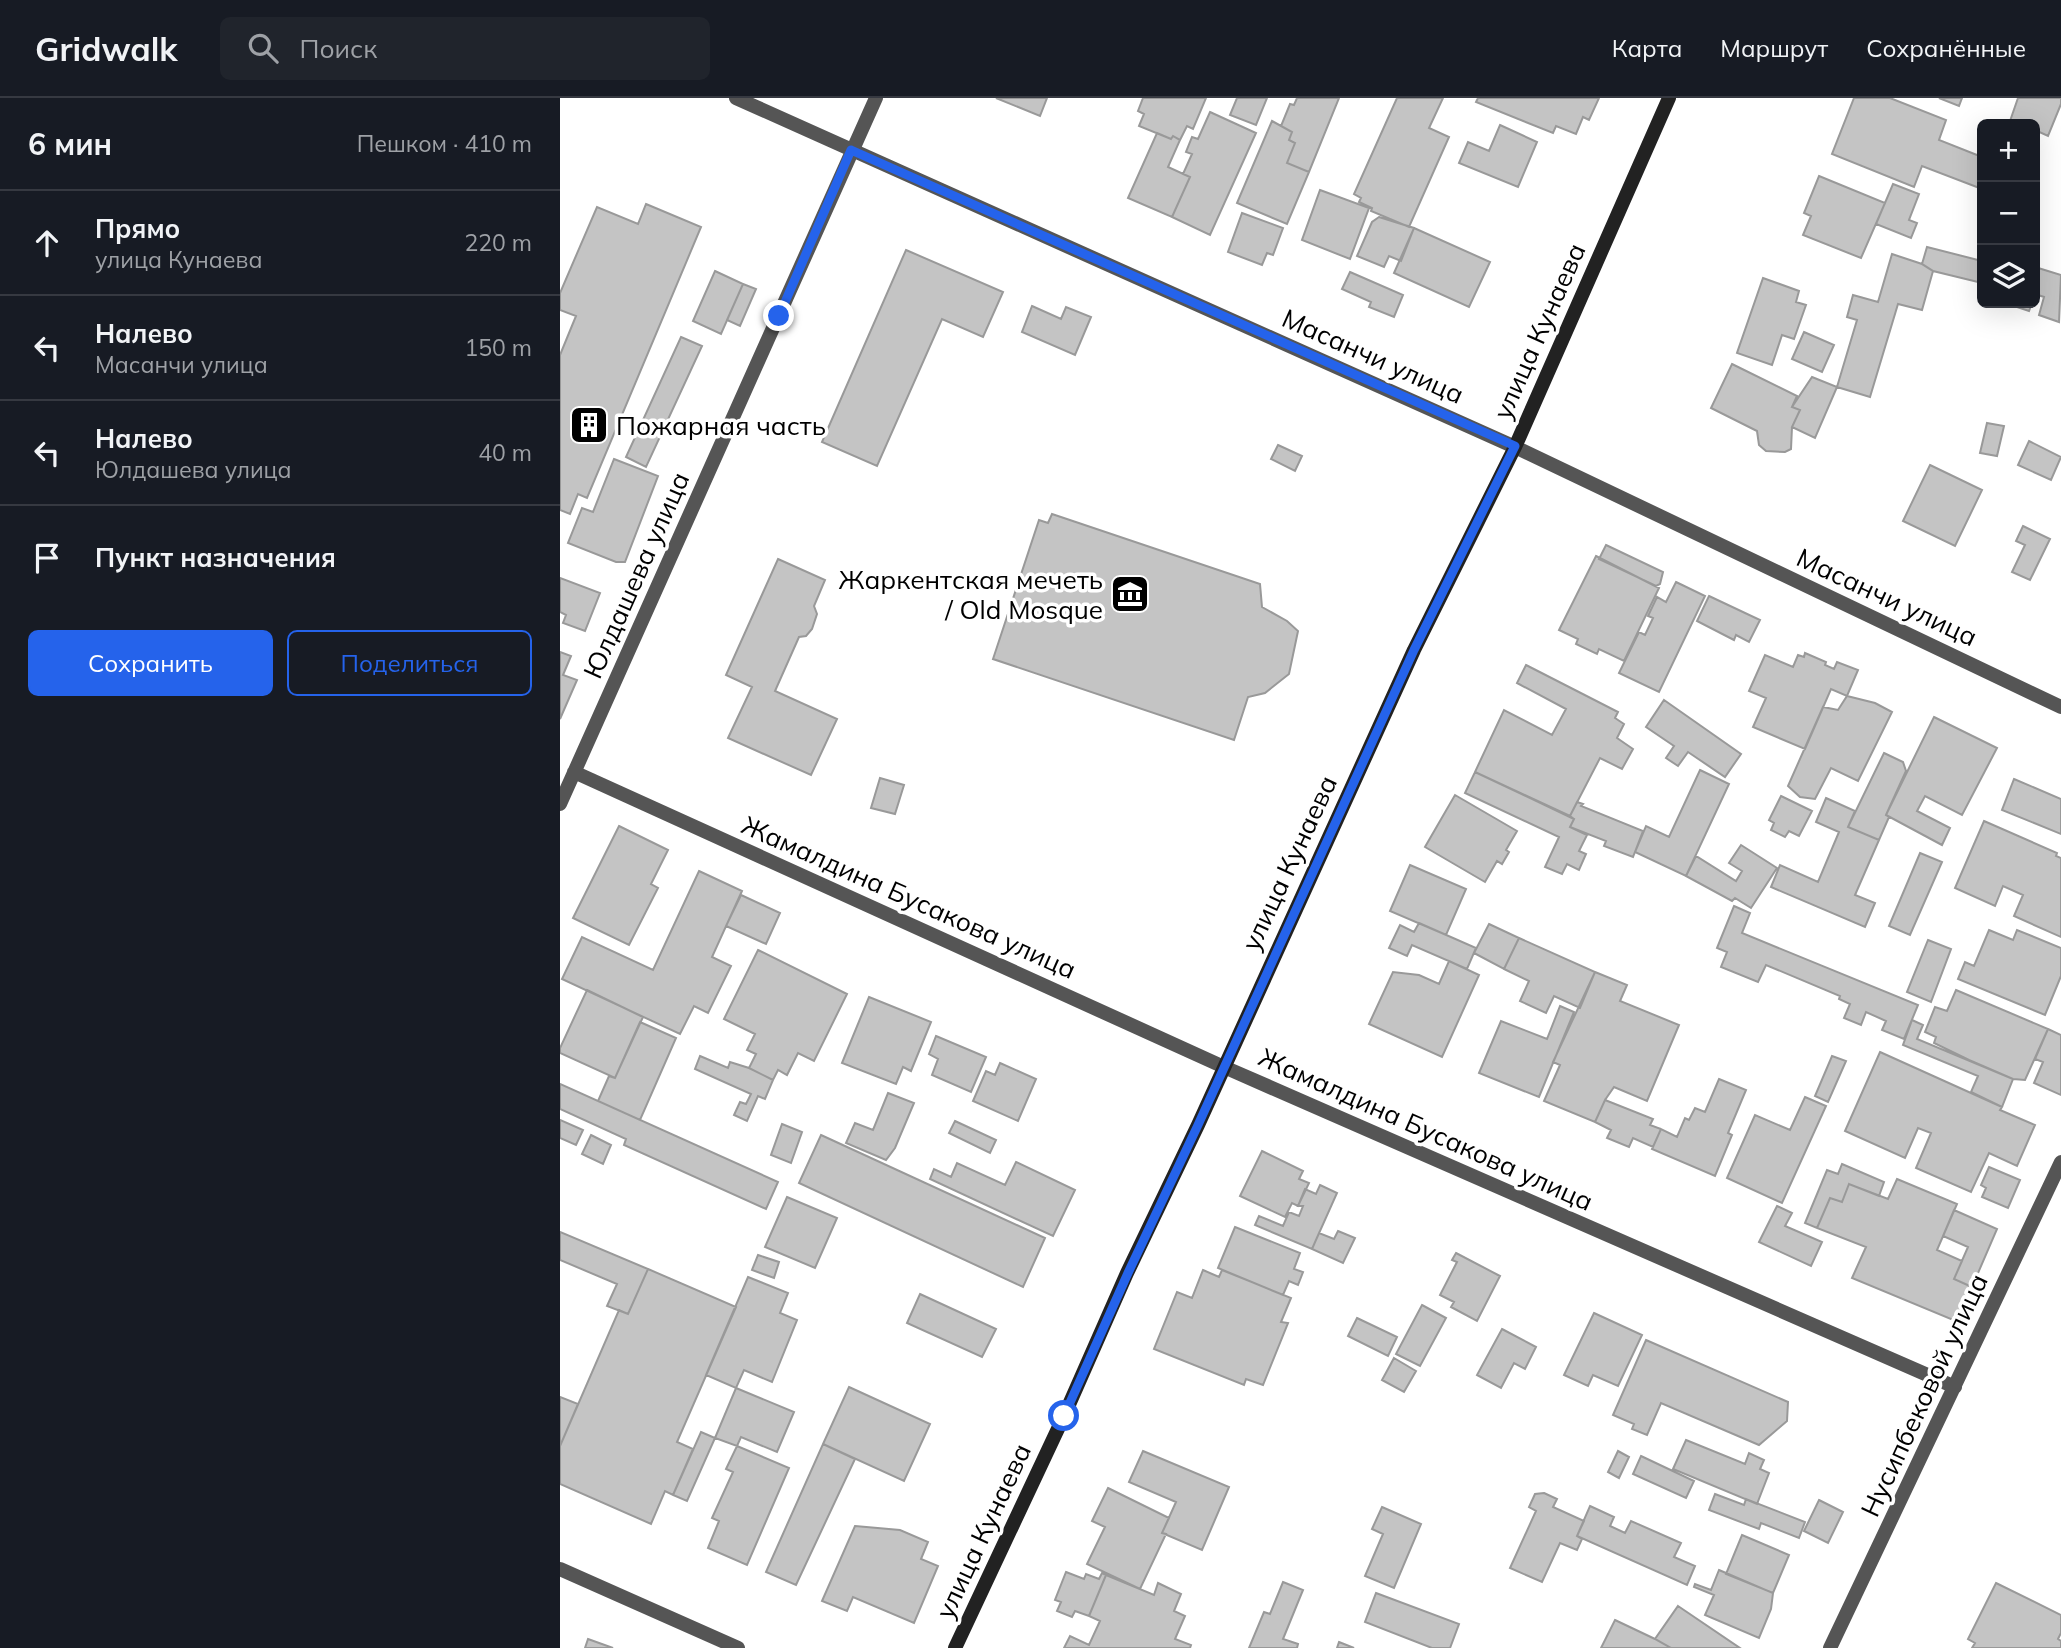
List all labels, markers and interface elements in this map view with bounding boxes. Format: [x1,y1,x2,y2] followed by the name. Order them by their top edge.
[220,17,710,80] search box
[35,28,178,69] text: Gridwalk
[244,29,282,67] icon: search
[300,32,377,65] text: Поиск
[1612,33,1682,63] text: Карта
[1720,33,1828,63] text: Маршрут
[1866,33,2026,63] text: Сохранённые
[1977,119,2040,308] map controls
[1977,119,2040,182] button: +
[28,125,112,163] text: 6 мин
[357,129,532,158] text: Пешком · 410 m
[1977,182,2040,245] button: −
[95,212,180,245] text: Прямо
[28,224,66,262] icon: ahead
[464,228,532,257] text: 220 m
[1485,238,1593,424] street label: улица Кунаева
[95,245,262,274] text: улица Кунаева
[1977,245,2040,308] button: layers
[763,300,794,331] route end
[1277,301,1469,411] street label: Масанчи улица
[95,317,193,350] text: Налево
[28,329,66,367] icon: left
[464,333,532,362] text: 150 m
[95,350,268,379] text: Масанчи улица
[568,404,610,446] building icon: Пожарная часть
[616,409,826,442] place label: Пожарная часть
[95,422,193,455] text: Налево
[28,434,66,472] icon: left
[478,438,532,467] text: 40 m
[95,455,292,484] text: Юлдашева улица
[576,467,696,683] street label: Юлдашева улица
[28,539,66,577] icon: arrive
[95,541,336,574] text: Пункт назначения
[1791,541,1983,653] street label: Масанчи улица
[839,563,1103,626] place label: Жаркентская мечеть / Old Mosque
[1109,573,1151,615] museum icon: Жаркентская мечеть / Old Mosque
[28,630,273,696] button: Сохранить
[287,630,532,696] button: Поделиться
[1234,770,1344,956] street label: улица Кунаева
[737,808,1081,986] street label: Жамалдина Бусакова улица
[1254,1040,1598,1218] street label: Жамалдина Бусакова улица
[1853,1268,1995,1522] street label: Нусипбековой улица
[1048,1400,1079,1431] route start
[928,1438,1038,1624] street label: улица Кунаева

